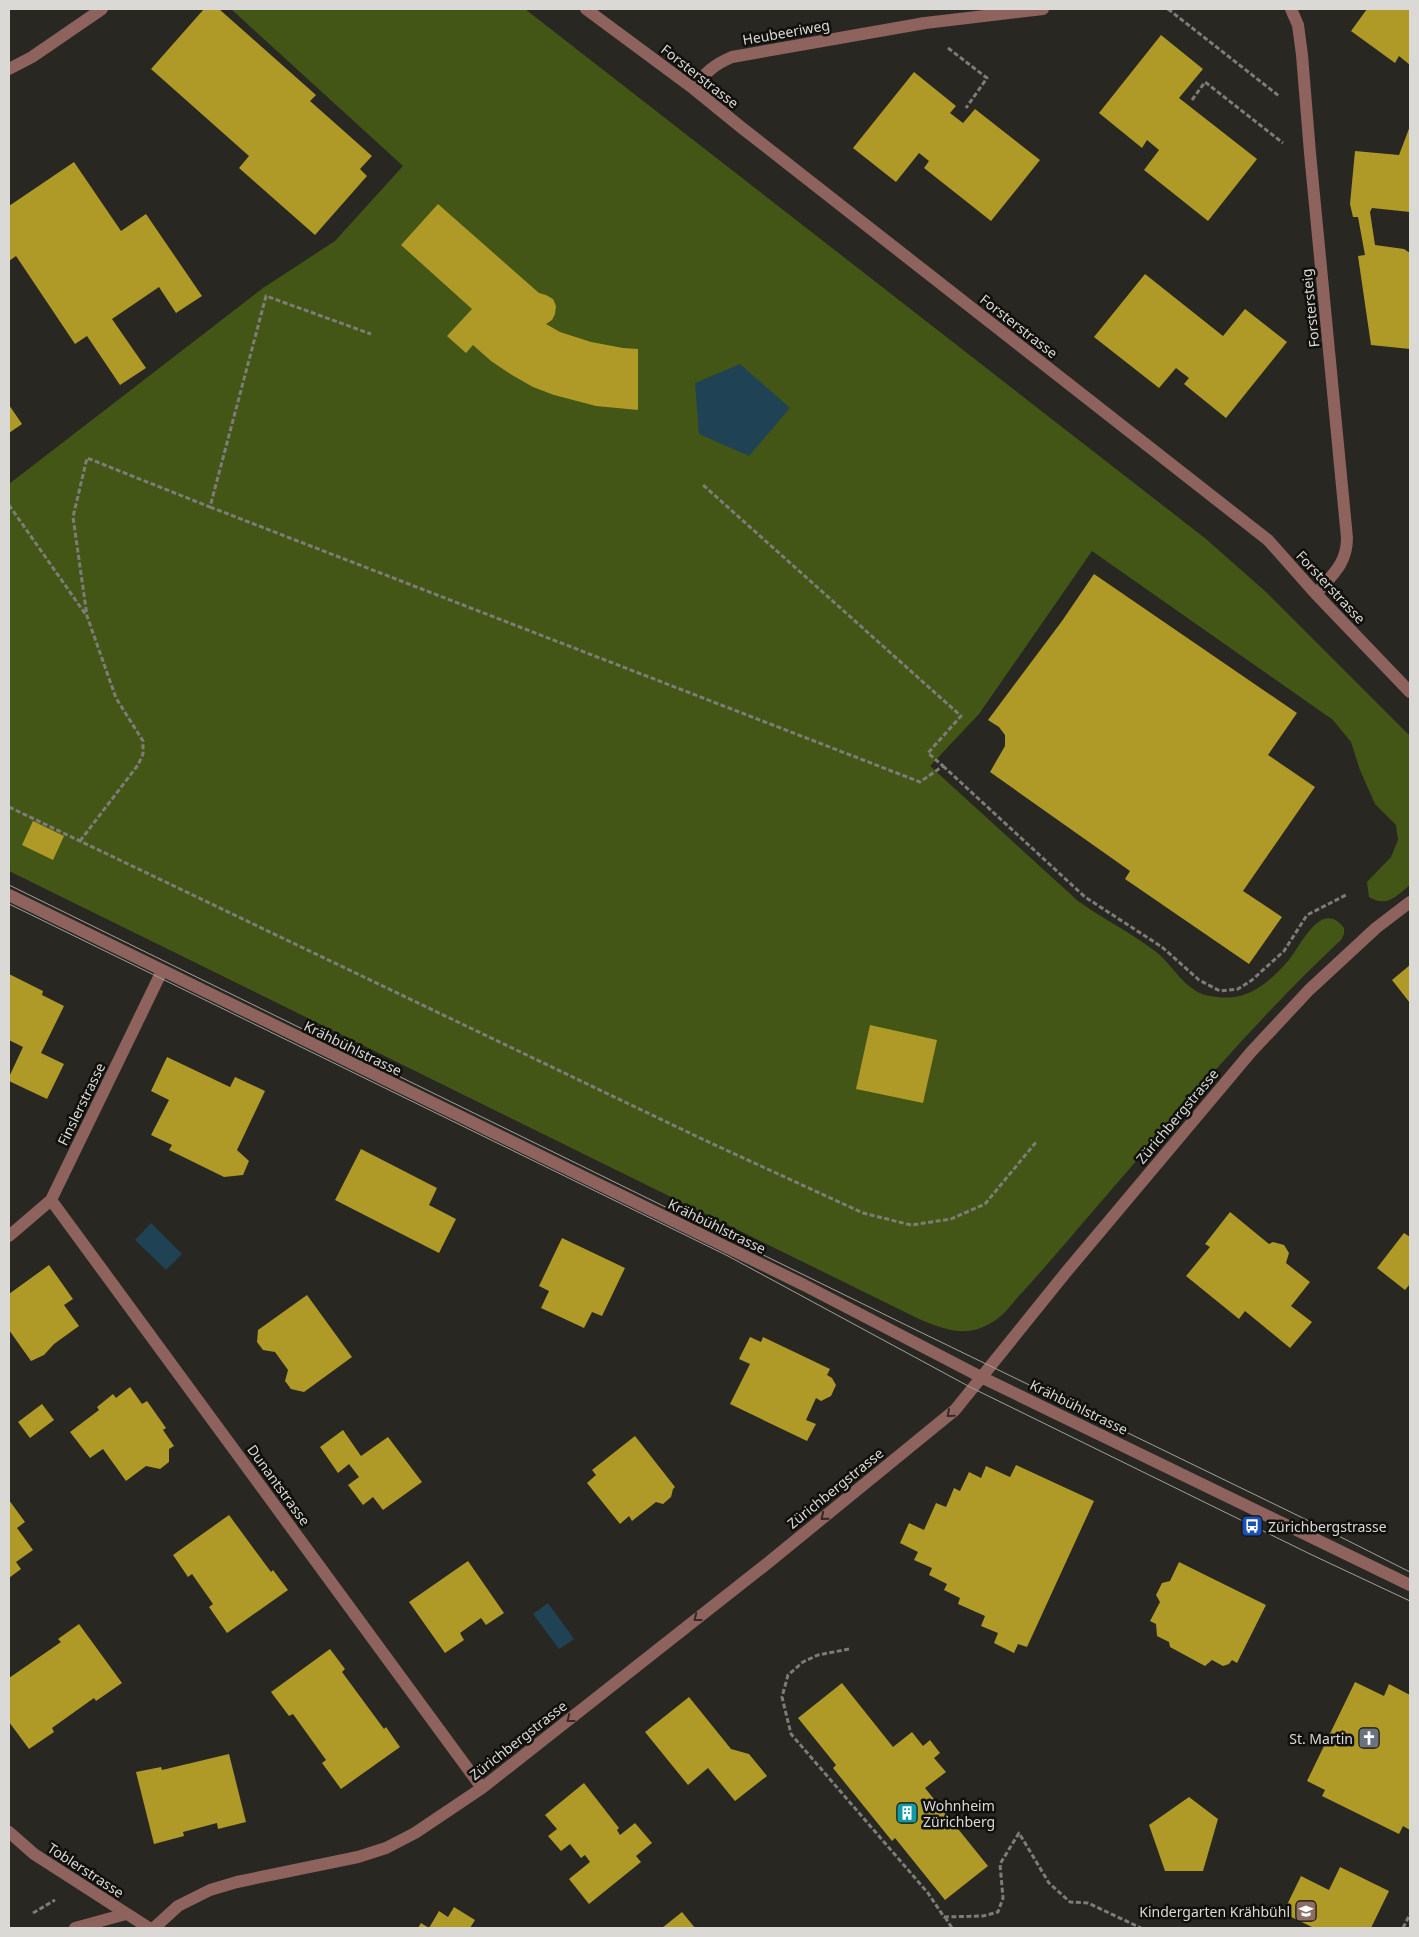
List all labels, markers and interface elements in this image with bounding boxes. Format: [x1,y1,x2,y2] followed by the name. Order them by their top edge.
[741,15,831,49] street label: Heubeeriweg
[657,40,743,112] street label: Forsterstrasse
[1296,268,1324,348] street label: Forstersteig
[976,290,1062,362] street label: Forsterstrasse
[1292,546,1370,628] street label: Forsterstrasse
[301,1016,405,1080] street label: Krähbühlstrasse
[53,1059,109,1149] street label: Finslerstrasse
[1132,1064,1222,1168] street label: Zürichbergstrasse
[665,1194,769,1258] street label: Krähbühlstrasse
[1027,1375,1131,1439] street label: Krähbühlstrasse
[947,1408,956,1417] one-way arrow
[243,1441,315,1529] street label: Dunantstrasse
[783,1443,887,1533] street label: Zürichbergstrasse
[821,1511,830,1519] one-way arrow
[1240,1514,1264,1538] bus stop icon: Zürichbergstrasse
[1268,1517,1387,1536] place label: Zürichbergstrasse
[694,1613,703,1622] one-way arrow
[465,1696,571,1784] street label: Zürichbergstrasse
[567,1713,576,1721] one-way arrow
[1357,1726,1381,1750] church icon: St. Martin
[1289,1729,1353,1748] place label: St. Martin
[923,1796,995,1831] place label: Wohnheim Zürichberg
[895,1801,919,1825] building icon: Wohnheim Zürichberg
[44,1838,128,1902] street label: Toblerstrasse
[1294,1899,1318,1923] school or university icon: Kindergarten Krähbühl
[1139,1902,1290,1921] place label: Kindergarten Krähbühl

